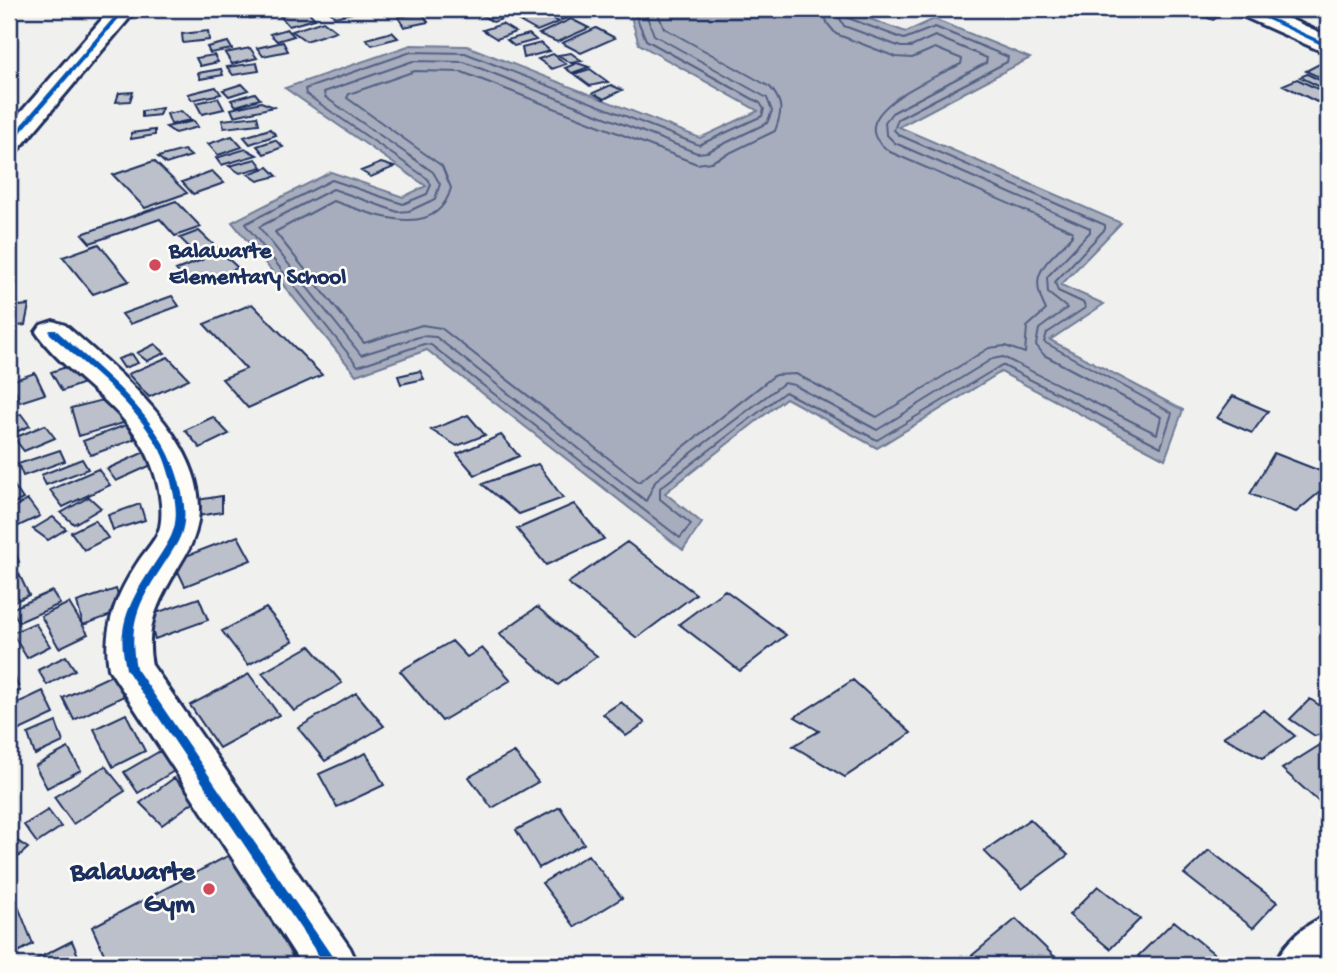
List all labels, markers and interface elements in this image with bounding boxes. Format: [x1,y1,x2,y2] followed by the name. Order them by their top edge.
[168,239,346,292] place label: Balawarte Elementary School
[147,257,163,273] marker: Balawarte Elementary School
[69,857,197,922] place label: Balawarte Gym
[201,881,217,897] marker: Balawarte Gym

